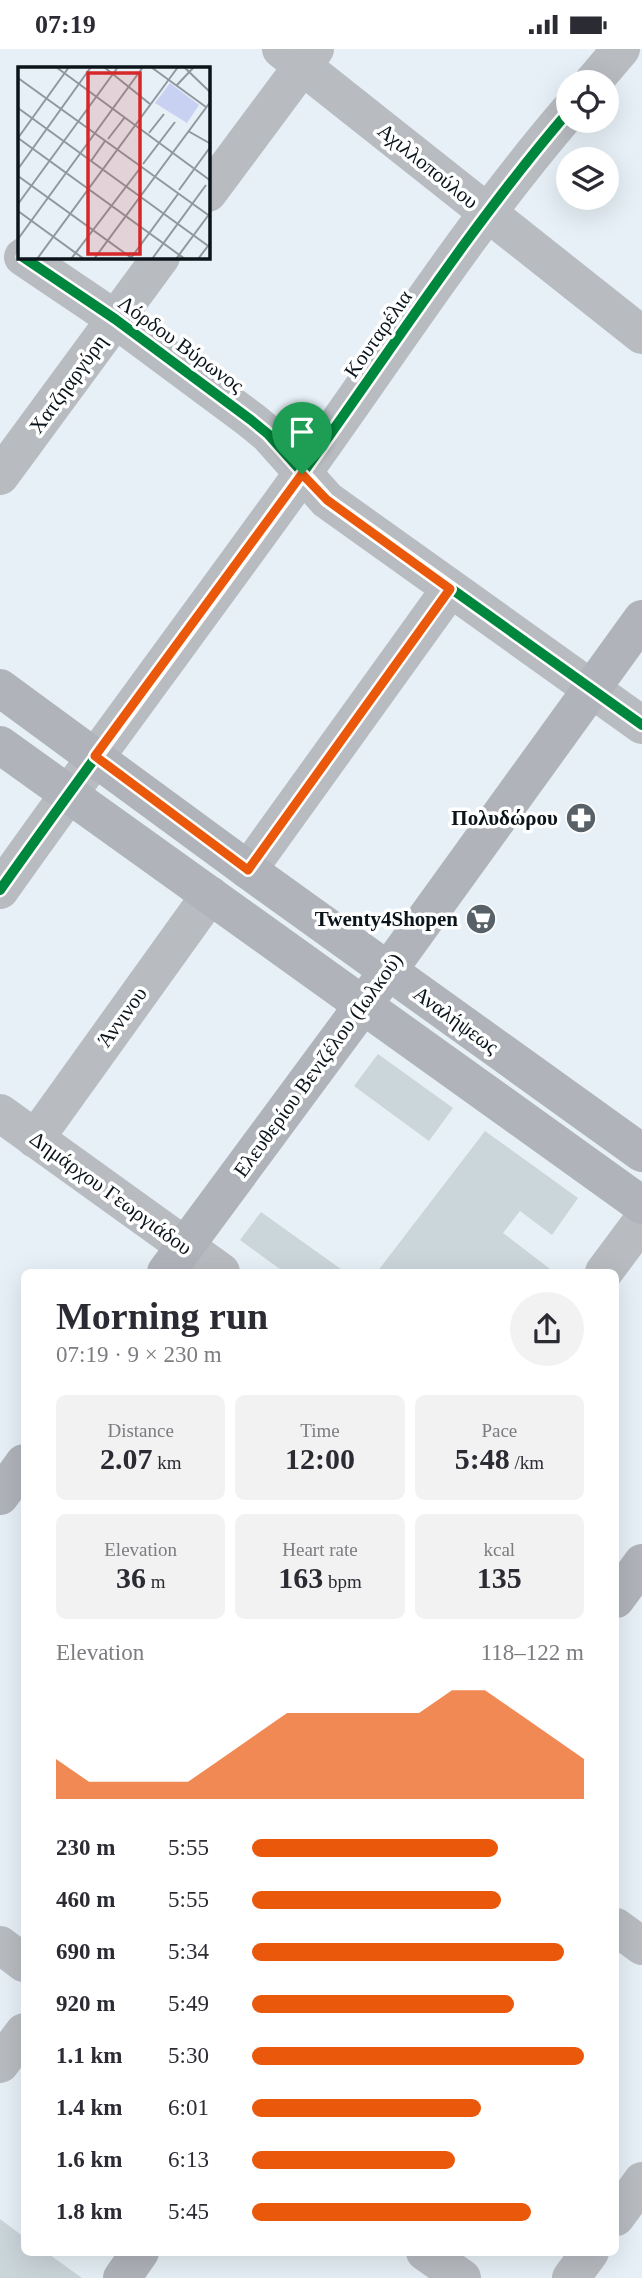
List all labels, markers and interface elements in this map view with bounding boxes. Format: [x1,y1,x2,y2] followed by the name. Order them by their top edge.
[35,10,96,39] text: 07:19
[18,67,210,259] inset map
[556,70,619,210] map controls
[556,70,619,133] button: locate
[373,118,483,214] street label: Αχιλλοπούλου
[556,147,619,210] button: layers
[339,286,417,382] street label: Κουταρέλια
[114,290,249,398] street label: Λόρδου Βύρωνος
[24,330,112,438] street label: Χατζηαργύρη
[272,402,332,474] pin
[283,413,321,451] icon: arrive
[564,801,598,835] pharmacy icon: Πολυδώρου
[451,806,558,830] place label: Πολυδώρου
[464,902,498,936] supermarket icon: Twenty4Shopen
[315,907,458,931] place label: Twenty4Shopen
[229,948,407,1182] street label: Ελευθερίου Βενιζέλου (Ιωλκού)
[409,981,504,1059] street label: Αναλήψεως
[92,982,152,1052] street label: Άννινου
[25,1126,197,1260] street label: Δημάρχου Γεωργιάδου
[510,1292,584,1366] button: share
[56,1295,268,1337] text: Morning run
[56,1342,222,1367] text: 07:19 · 9 × 230 m
[107,1420,174,1441] text: Distance
[300,1420,340,1441] text: Time
[481,1420,517,1441] text: Pace
[100,1442,152,1475] text: 2.07
[285,1442,355,1475] text: 12:00
[455,1442,510,1475] text: 5:48
[152,1452,181,1473] text: km
[510,1452,544,1473] text: /km
[104,1539,177,1560] text: Elevation
[282,1539,358,1560] text: Heart rate
[483,1539,515,1560] text: kcal
[116,1561,146,1594] text: 36
[278,1561,323,1594] text: 163
[477,1561,522,1594] text: 135
[146,1571,165,1592] text: m
[323,1571,362,1592] text: bpm
[56,1640,144,1665] text: Elevation
[481,1640,584,1665] text: 118–122 m
[56,1835,115,1860] text: 230 m
[168,1835,209,1860] text: 5:55
[56,1887,115,1912] text: 460 m
[168,1887,209,1912] text: 5:55
[56,1939,115,1964] text: 690 m
[168,1939,209,1964] text: 5:34
[56,1991,115,2016] text: 920 m
[168,1991,209,2016] text: 5:49
[56,2043,122,2068] text: 1.1 km
[168,2043,209,2068] text: 5:30
[56,2095,122,2120] text: 1.4 km
[168,2095,209,2120] text: 6:01
[56,2147,122,2172] text: 1.6 km
[168,2147,209,2172] text: 6:13
[56,2199,122,2224] text: 1.8 km
[168,2199,209,2224] text: 5:45

